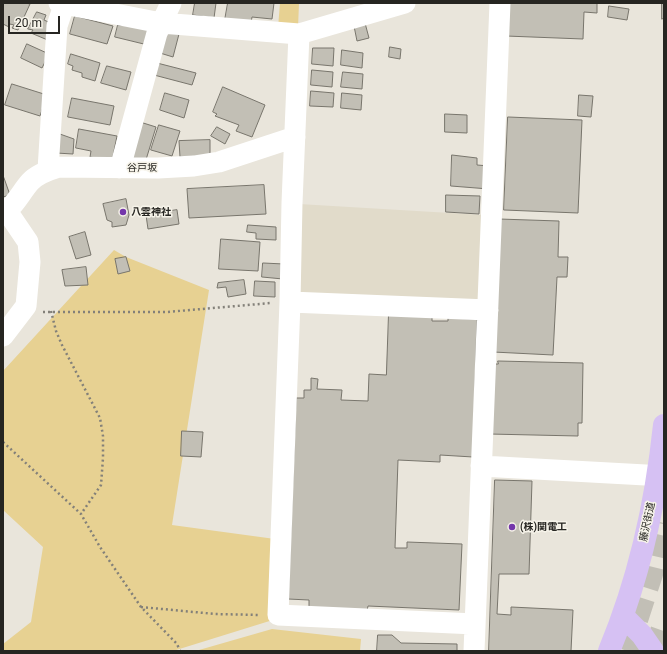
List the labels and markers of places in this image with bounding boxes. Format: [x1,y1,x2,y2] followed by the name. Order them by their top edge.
[131,206,171,218] place label: 八雲神社
[118,207,128,217] marker: 八雲神社
[520,521,567,533] place label: (株)関電工
[507,522,517,532] marker: (株)関電工

